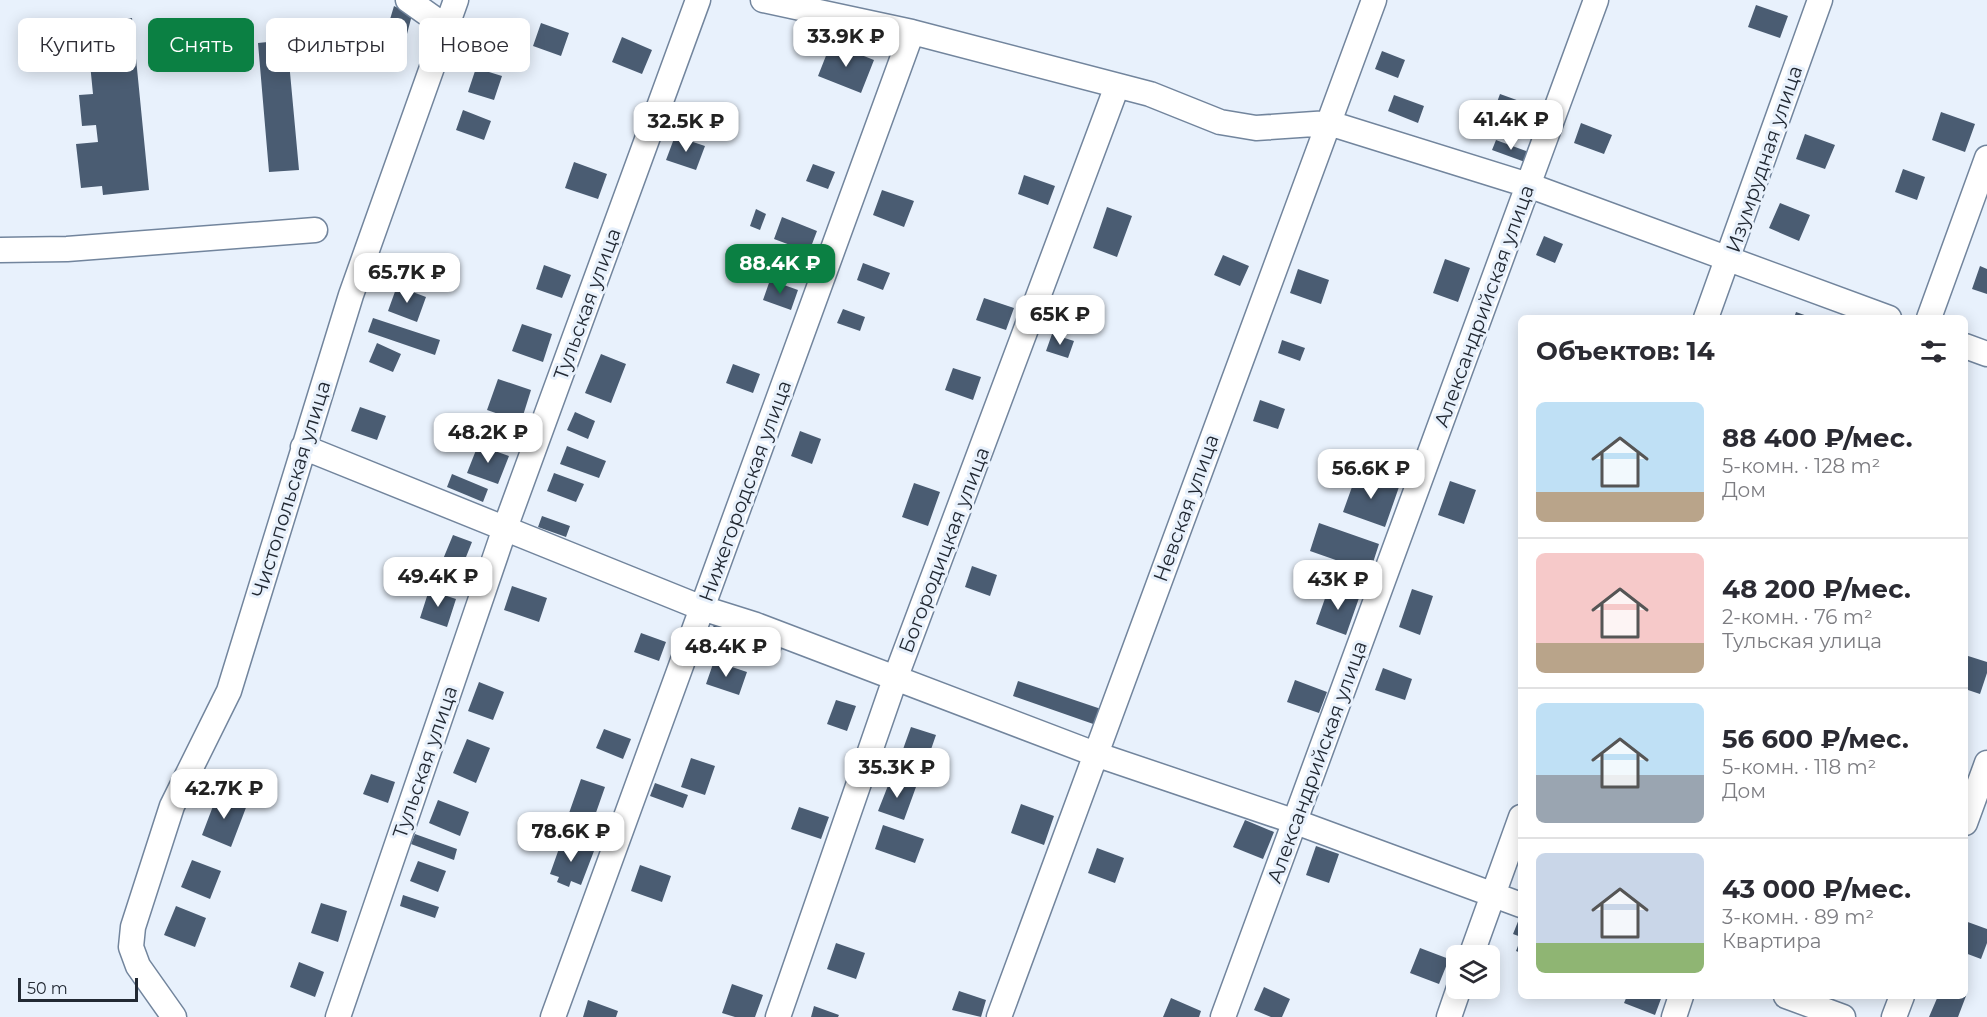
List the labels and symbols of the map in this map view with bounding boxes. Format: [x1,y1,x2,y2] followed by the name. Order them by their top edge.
[791,17,901,68] pin: 33.9K ₽
[1721,62,1807,256] street label: Изумрудная улица
[1456,100,1566,151] pin: 41.4K ₽
[631,102,741,153] pin: 32.5K ₽
[1429,182,1539,430] street label: Александрийская улица
[548,225,626,383] street label: Тульская улица
[725,244,835,295] pin: 88.4K ₽
[352,253,462,304] pin: 65.7K ₽
[1018,295,1102,346] pin: 65K ₽
[694,377,796,605] street label: Нижегородская улица
[247,378,335,600] street label: Чистопольская улица
[433,413,543,464] pin: 48.2K ₽
[1148,431,1224,585] street label: Невская улица
[894,444,994,656] street label: Богородицкая улица
[1316,449,1426,500] pin: 56.6K ₽
[383,557,493,608] pin: 49.4K ₽
[1296,560,1380,611] pin: 43K ₽
[671,627,781,678] pin: 48.4K ₽
[1262,638,1372,886] street label: Александрийская улица
[388,683,462,841] street label: Тульская улица
[842,748,952,799] pin: 35.3K ₽
[169,769,279,820] pin: 42.7K ₽
[516,812,626,863] pin: 78.6K ₽
[18,975,138,1002] scale bar

